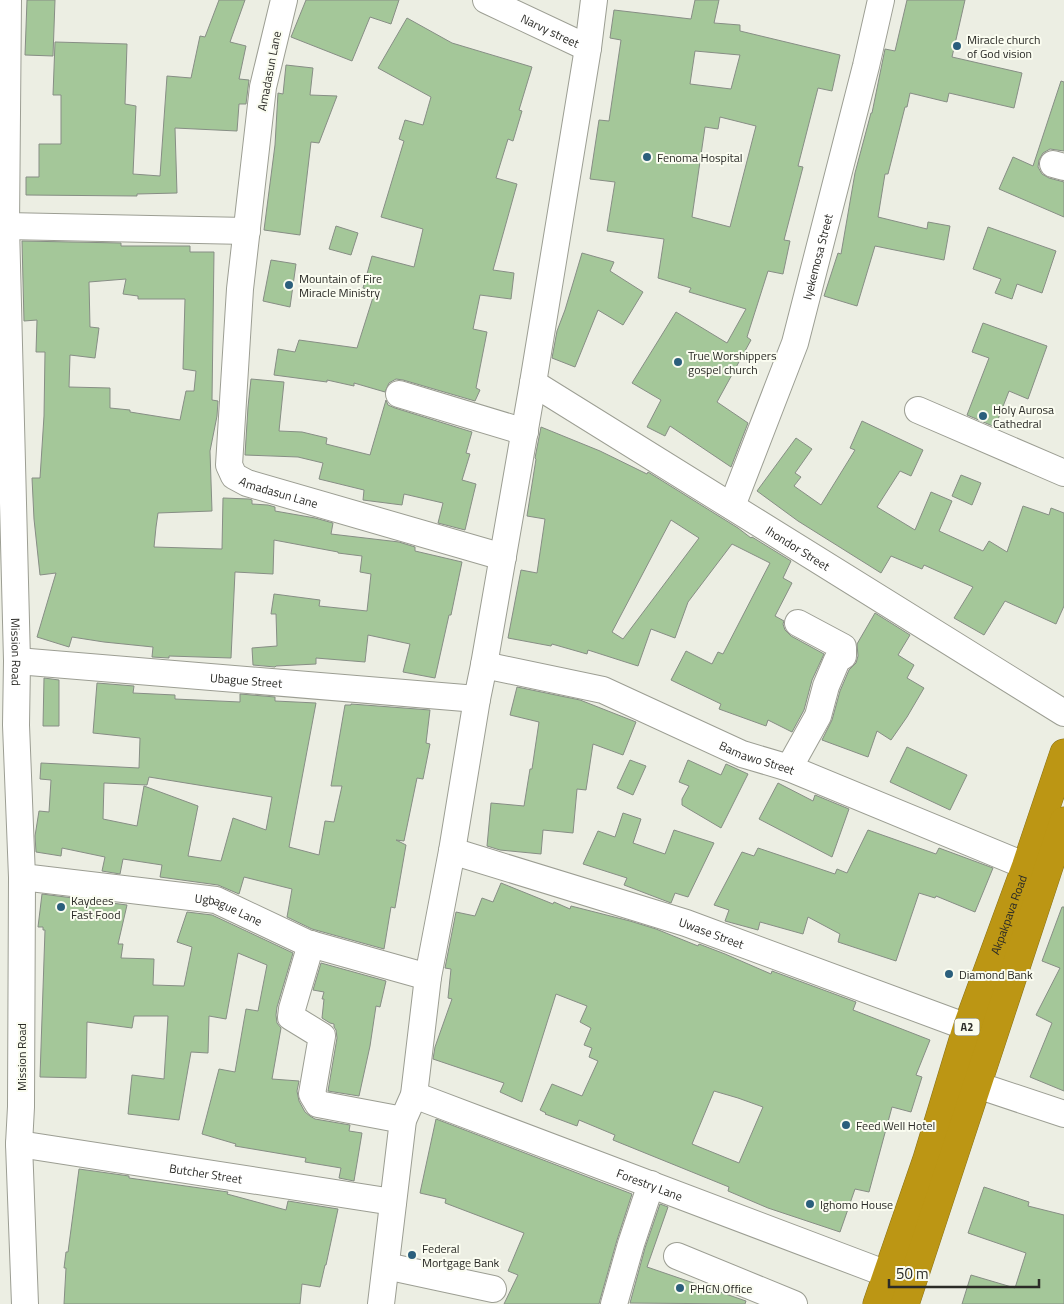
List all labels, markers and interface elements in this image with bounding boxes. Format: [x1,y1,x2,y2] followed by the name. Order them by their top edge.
[518,8,583,53] street label: Narvy street
[252,30,286,112] street label: Amadasun Lane
[967,30,1040,63] place label: Miracle church of God vision
[951,40,963,52] marker: Miracle church of God vision
[657,148,743,167] place label: Fenoma Hospital
[641,151,653,163] marker: Fenoma Hospital
[797,211,837,302] street label: Iyekemosa Street
[299,269,382,302] place label: Mountain of Fire Miracle Ministry
[283,279,295,291] marker: Mountain of Fire Miracle Ministry
[688,346,777,379] place label: True Worshippers gospel church
[672,356,684,368] marker: True Worshippers gospel church
[993,400,1054,433] place label: Holy Aurosa Cathedral
[977,410,989,422] marker: Holy Aurosa Cathedral
[236,471,320,513] street label: Amadasun Lane
[762,520,835,575] street label: Ihondor Street
[6,618,27,686] street label: Mission Road
[209,667,284,692] street label: Ubague Street
[716,735,799,779] street label: Bamawo Street
[985,872,1031,957] street label: Akpakpava Road
[194,888,266,930] street label: Ugbague Lane
[71,891,120,924] place label: Kaydees Fast Food
[55,901,67,913] marker: Kaydees Fast Food
[677,912,747,953] street label: Uwase Street
[959,965,1033,984] place label: Diamond Bank
[943,968,955,980] marker: Diamond Bank
[954,1019,980,1036] road number: A2
[12,1023,31,1091] street label: Mission Road
[856,1116,935,1135] place label: Feed Well Hotel
[840,1119,852,1131] marker: Feed Well Hotel
[168,1158,244,1188] street label: Butcher Street
[614,1163,685,1205] street label: Forestry Lane
[820,1195,893,1214] place label: Ighomo House
[804,1198,816,1210] marker: Ighomo House
[422,1239,500,1272] place label: Federal Mortgage Bank
[406,1249,418,1261] marker: Federal Mortgage Bank
[889,1256,1039,1288] scale bar
[896,1262,929,1285] text: 50 m
[690,1279,752,1298] place label: PHCN Office
[674,1282,686,1294] marker: PHCN Office

